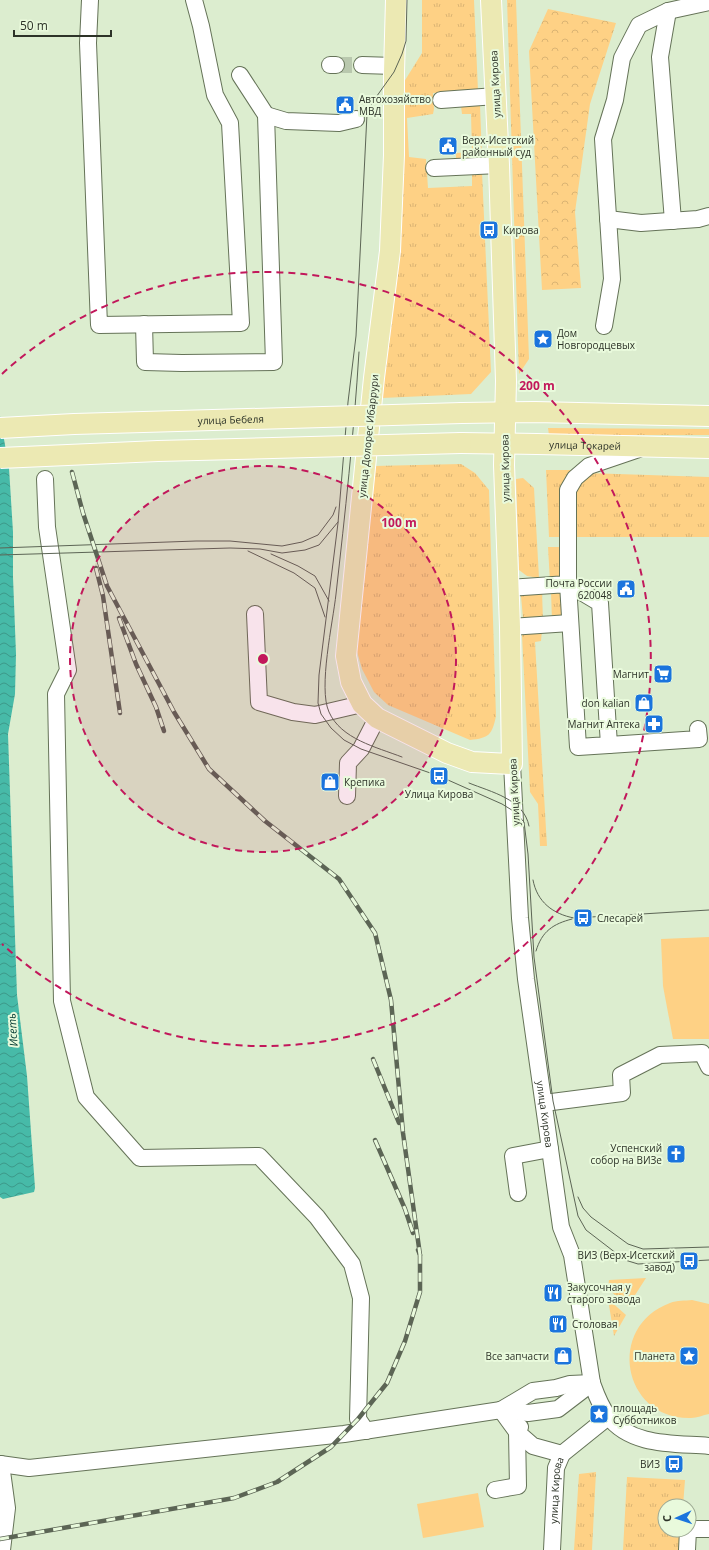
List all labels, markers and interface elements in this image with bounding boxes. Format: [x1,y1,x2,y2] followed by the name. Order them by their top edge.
[14,12,111,38] scale bar
[20,17,48,34] text: 50 m
[486,50,504,118] street label: улица Кирова
[359,92,431,118] place label: Автохозяйство МВД
[334,94,356,116] public building icon: Автохозяйство МВД
[462,133,534,159] place label: Верх-Исетский районный суд
[437,135,459,157] public building icon: Верх-Исетский районный суд
[478,219,500,241] bus stop icon: Кирова
[503,223,539,237] place label: Кирова
[557,326,636,352] place label: Дом Новгородцевых
[532,328,554,350] place icon: Дом Новгородцевых
[355,374,381,498] street label: улица Долорес Ибаррури
[519,377,555,394] text: 200 m
[198,412,264,427] street label: улица Бебеля
[497,434,513,502] street label: улица Кирова
[549,437,621,453] street label: улица Токарей
[381,514,417,531] text: 100 m
[545,576,612,602] place label: Почта России 620048
[615,578,637,600] public building icon: Почта России 620048
[256,652,270,666] centre of rings
[652,663,674,685] supermarket icon: Магнит
[613,667,649,681] place label: Магнит
[633,692,655,714] shop icon: don kalian
[582,696,630,710] place label: don kalian
[643,713,665,735] pharmacy icon: Магнит Аптека
[568,717,640,731] place label: Магнит Аптека
[505,758,523,826] street label: улица Кирова
[428,765,450,787] bus stop icon: Улица Кирова
[319,771,341,793] shop icon: Крепика
[344,775,385,789] place label: Крепика
[405,787,473,801] place label: Улица Кирова
[572,907,594,929] bus stop icon: Слесарей
[597,911,643,925] place label: Слесарей
[3,1013,21,1047] water label: Исеть
[533,1080,557,1149] street label: улица Кирова
[591,1141,662,1167] place label: Успенский собор на ВИЗе
[665,1143,687,1165] church icon: Успенский собор на ВИЗе
[578,1248,675,1274] place label: ВИЗ (Верх-Исетский завод)
[678,1250,700,1272] bus stop icon: ВИЗ (Верх-Исетский завод)
[567,1280,641,1306] place label: Закусочная у старого завода
[542,1282,564,1304] restaurant icon: Закусочная у старого завода
[547,1313,569,1335] restaurant icon: Столовая
[572,1317,618,1331] place label: Столовая
[552,1345,574,1367] shop icon: Все запчасти
[678,1345,700,1367] place icon: Планета
[485,1349,549,1363] place label: Все запчасти
[634,1349,675,1363] place label: Планета
[613,1401,677,1427] place label: площадь Субботников
[588,1403,610,1425] place icon: площадь Субботников
[663,1453,685,1475] bus stop icon: ВИЗ
[546,1455,567,1524] street label: улица Кирова
[640,1457,660,1471] place label: ВИЗ
[657,1498,697,1538] north arrow
[659,1515,674,1522] text: С

